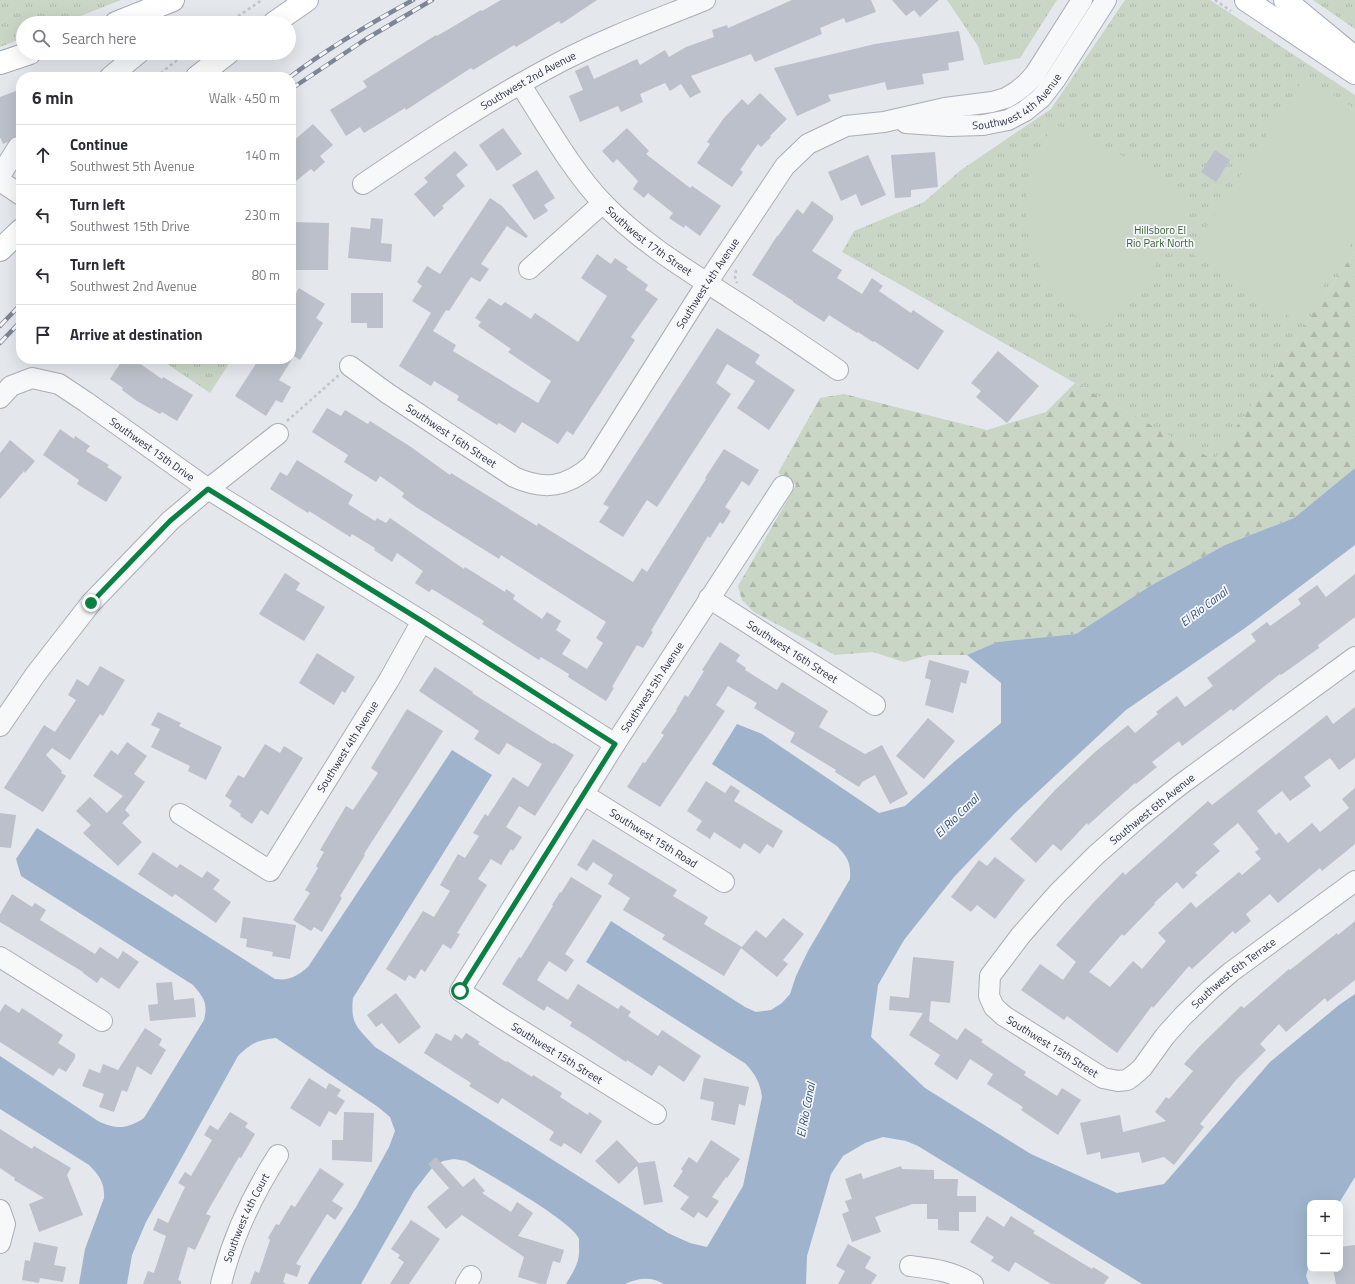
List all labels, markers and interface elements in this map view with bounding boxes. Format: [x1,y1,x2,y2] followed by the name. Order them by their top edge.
[16,16,296,60] search box
[30,27,52,49] icon: search
[62,27,136,50] text: Search here
[477,47,579,114] street label: Southwest 2nd Avenue
[972,70,1065,133] street label: Southwest 4th Avenue
[32,85,73,111] text: 6 min
[209,88,280,108] text: Walk · 450 m
[70,133,128,156] text: Continue
[32,144,54,166] icon: ahead
[244,145,280,165] text: 140 m
[70,156,195,176] text: Southwest 5th Avenue
[70,193,125,216] text: Turn left
[602,202,696,279] street label: Southwest 17th Street
[32,204,54,226] icon: left
[244,205,280,225] text: 230 m
[70,216,190,236] text: Southwest 15th Drive
[1126,222,1194,251] park label: Hillsboro El Rio Park North
[672,234,743,332] street label: Southwest 4th Avenue
[70,253,125,276] text: Turn left
[32,264,54,286] icon: left
[252,265,280,285] text: 80 m
[70,276,197,296] text: Southwest 2nd Avenue
[70,323,203,346] text: Arrive at destination
[32,324,54,346] icon: arrive
[403,400,500,471] street label: Southwest 16th Street
[106,413,198,485] street label: Southwest 15th Drive
[1176,581,1233,631] water label: El Rio Canal
[82,594,100,612] route end
[743,616,841,687] street label: Southwest 16th Street
[617,638,688,736] street label: Southwest 5th Avenue
[313,697,382,796] street label: Southwest 4th Avenue
[1106,769,1198,848] street label: Southwest 6th Avenue
[930,789,984,842] water label: El Rio Canal
[606,804,701,872] street label: Southwest 15th Road
[1188,934,1279,1012] street label: Southwest 6th Terrace
[451,982,469,1000] route start
[1003,1012,1102,1081] street label: Southwest 15th Street
[508,1018,606,1088] street label: Southwest 15th Street
[791,1079,820,1139] water label: El Rio Canal
[219,1170,273,1264] street label: Southwest 4th Court
[1307,1200,1343,1272] map controls
[1307,1200,1343,1236] button: +
[1307,1236,1343,1272] button: −

